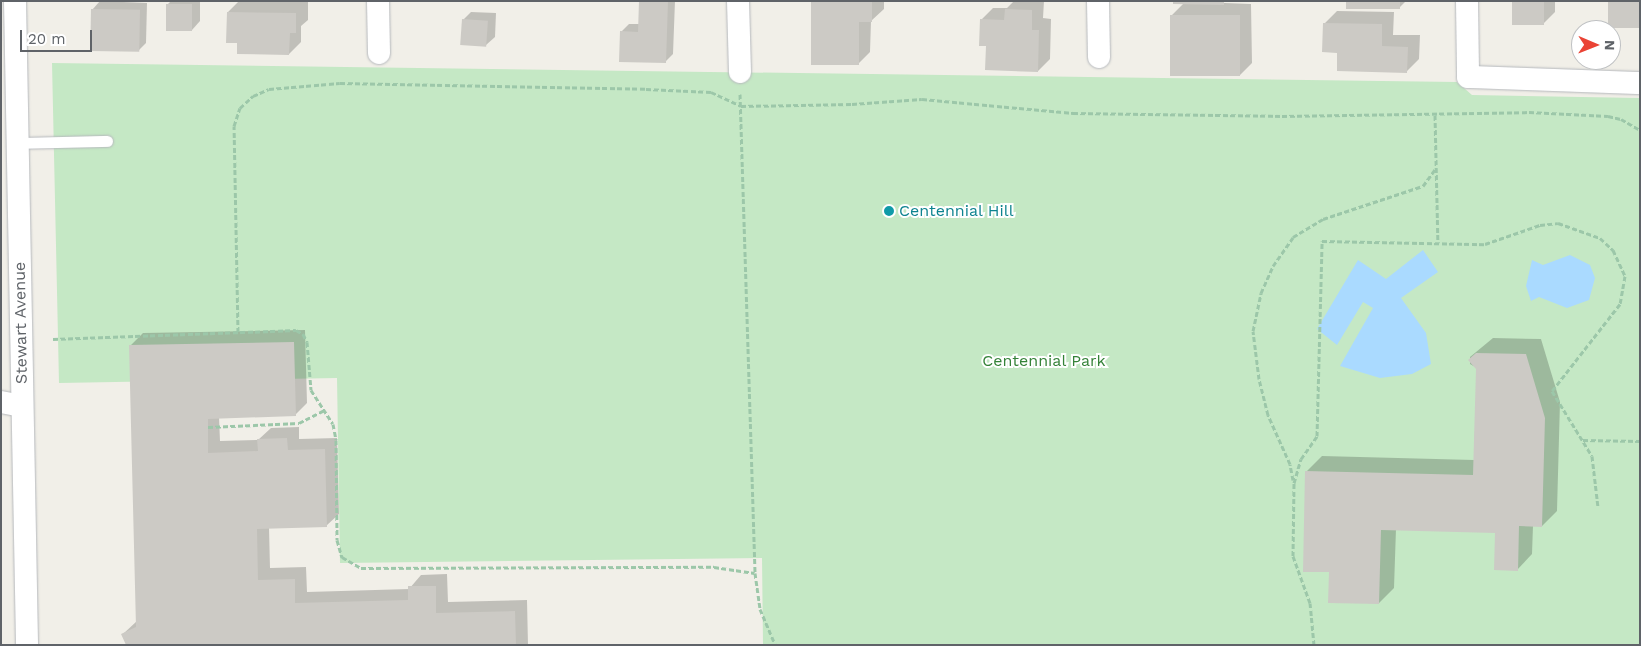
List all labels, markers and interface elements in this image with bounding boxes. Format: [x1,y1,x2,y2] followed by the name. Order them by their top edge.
[22,20,95,52] scale bar
[1571,20,1621,70] north arrow
[28,30,66,48] text: 20 m
[1602,40,1618,51] text: N
[899,201,1014,221] place label: Centennial Hill
[883,205,895,217] marker: Centennial Hill
[10,261,32,385] street label: Stewart Avenue
[982,351,1106,371] park label: Centennial Park

